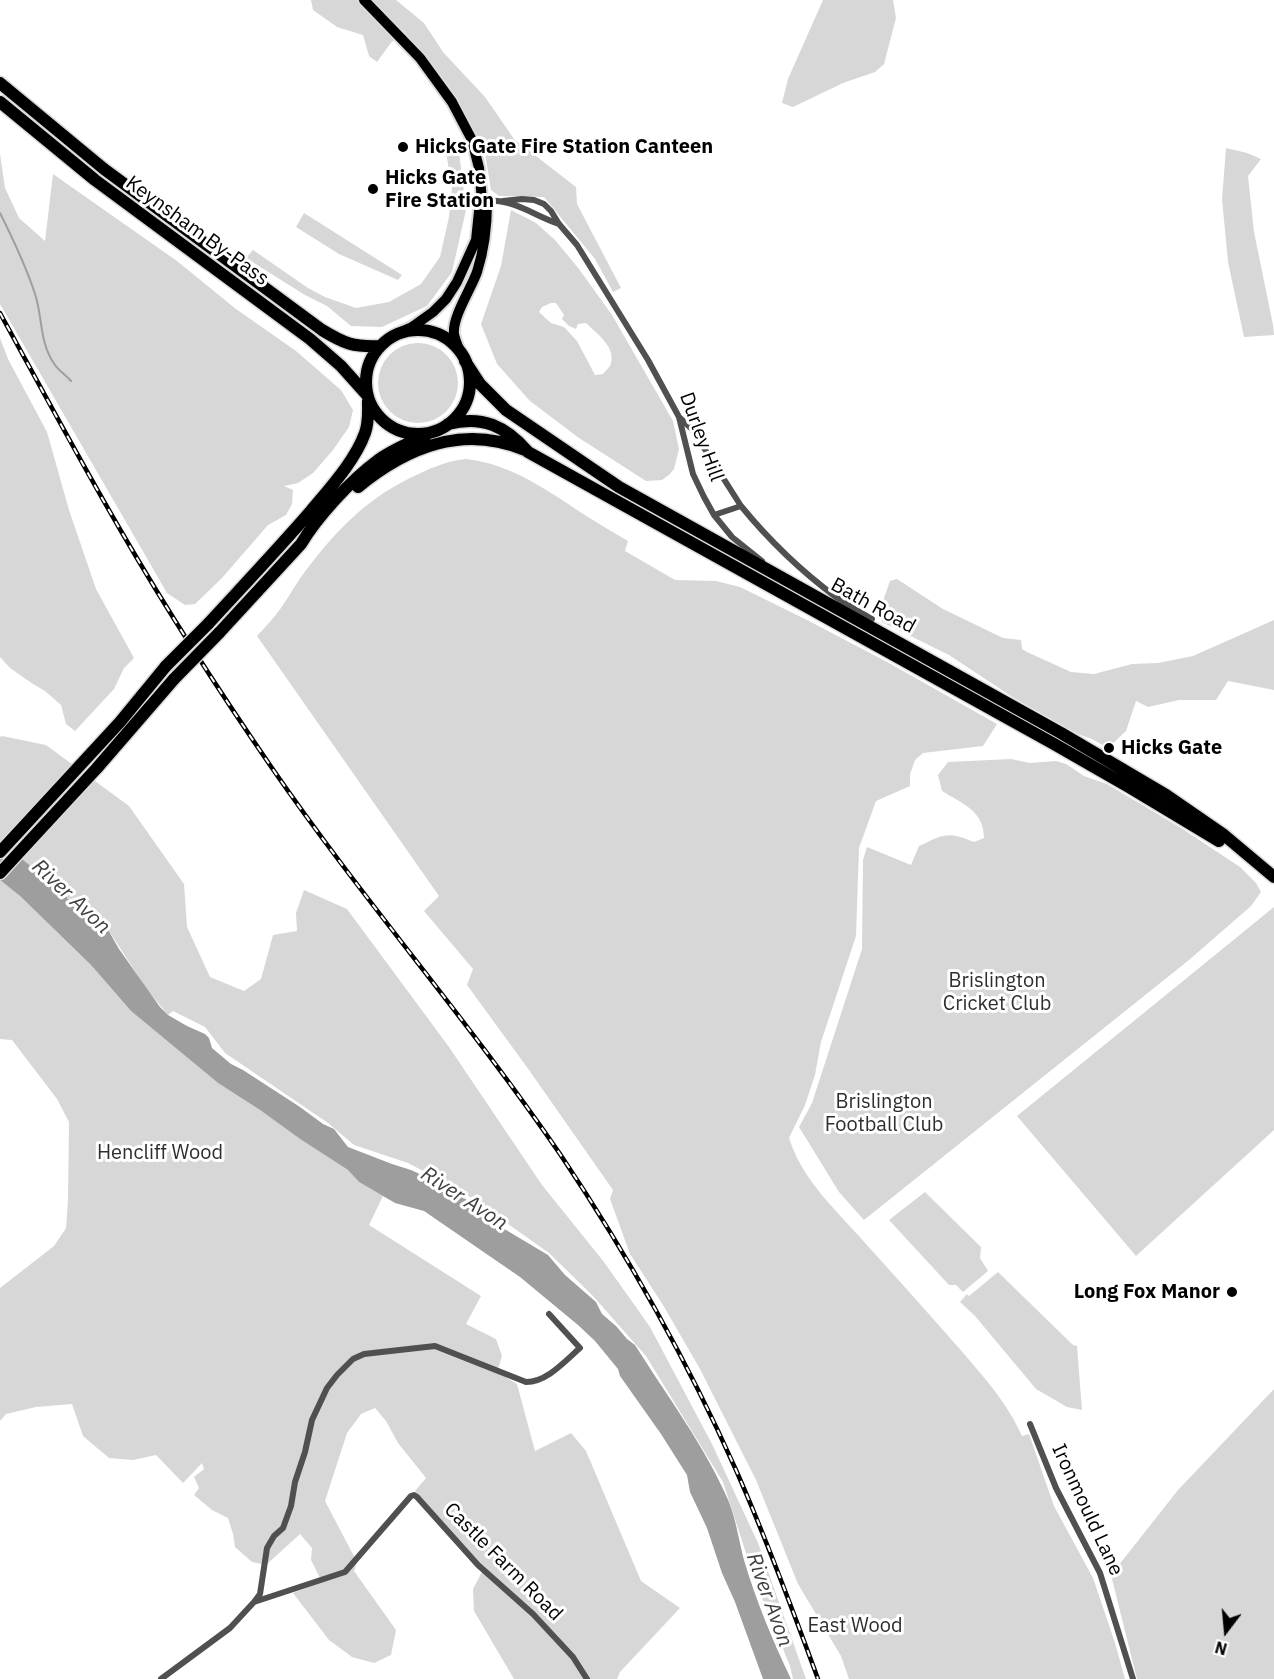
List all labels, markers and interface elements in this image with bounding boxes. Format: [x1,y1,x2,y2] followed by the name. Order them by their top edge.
[415,135,713,159] place label: Hicks Gate Fire Station Canteen
[396,140,410,154] marker: Hicks Gate Fire Station Canteen
[385,166,494,213] place label: Hicks Gate Fire Station
[121,171,273,291] street label: Keynsham By-Pass
[366,182,380,196] marker: Hicks Gate Fire Station
[674,389,728,485] street label: Durley Hill
[827,573,919,639] street label: Bath Road
[1121,736,1222,760] place label: Hicks Gate
[1102,741,1116,755] marker: Hicks Gate
[27,854,115,940] water label: River Avon
[943,969,1051,1016] park label: Brislington Cricket Club
[825,1090,943,1137] park label: Brislington Football Club
[97,1141,223,1165] park label: Hencliff Wood
[416,1162,512,1236] water label: River Avon
[1074,1280,1220,1304] place label: Long Fox Manor
[1225,1285,1239,1299] marker: Long Fox Manor
[1046,1440,1128,1580] street label: Ironmould Lane
[439,1498,567,1626] street label: Castle Farm Road
[740,1550,798,1650] water label: River Avon
[1196,1601,1256,1661] north arrow
[807,1614,903,1638] park label: East Wood
[1213,1637,1229,1660] text: N

